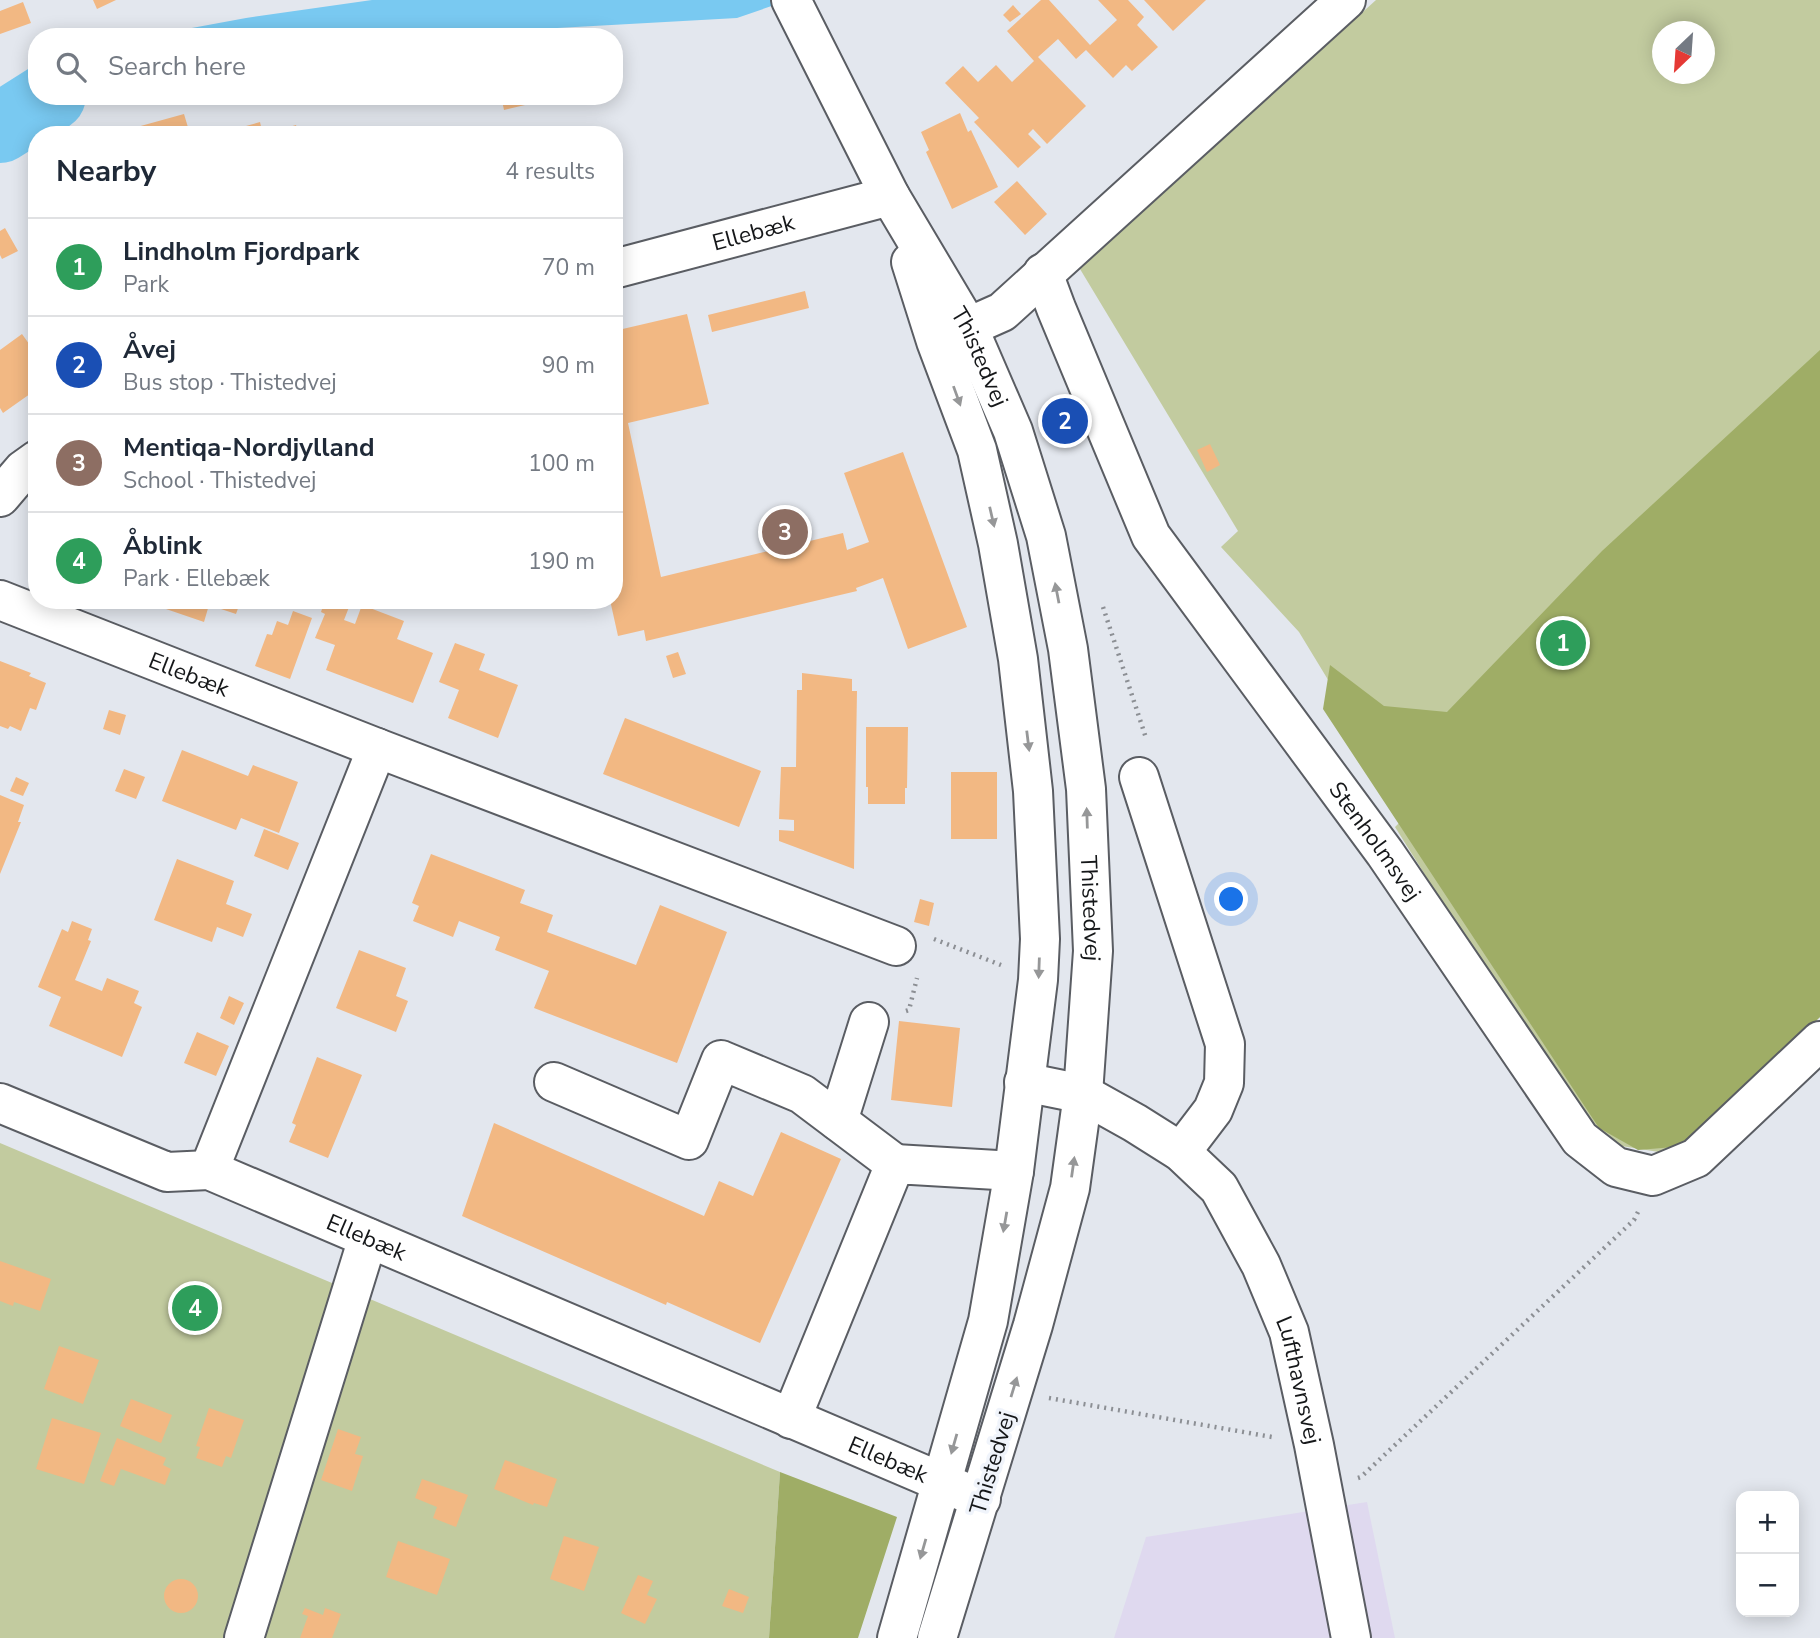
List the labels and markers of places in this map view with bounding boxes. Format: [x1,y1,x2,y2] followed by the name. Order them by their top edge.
[1042,395,1088,447] pin: 2
[762,506,808,558] pin: 3
[1540,617,1586,669] pin: 1
[172,1282,218,1334] pin: 4

